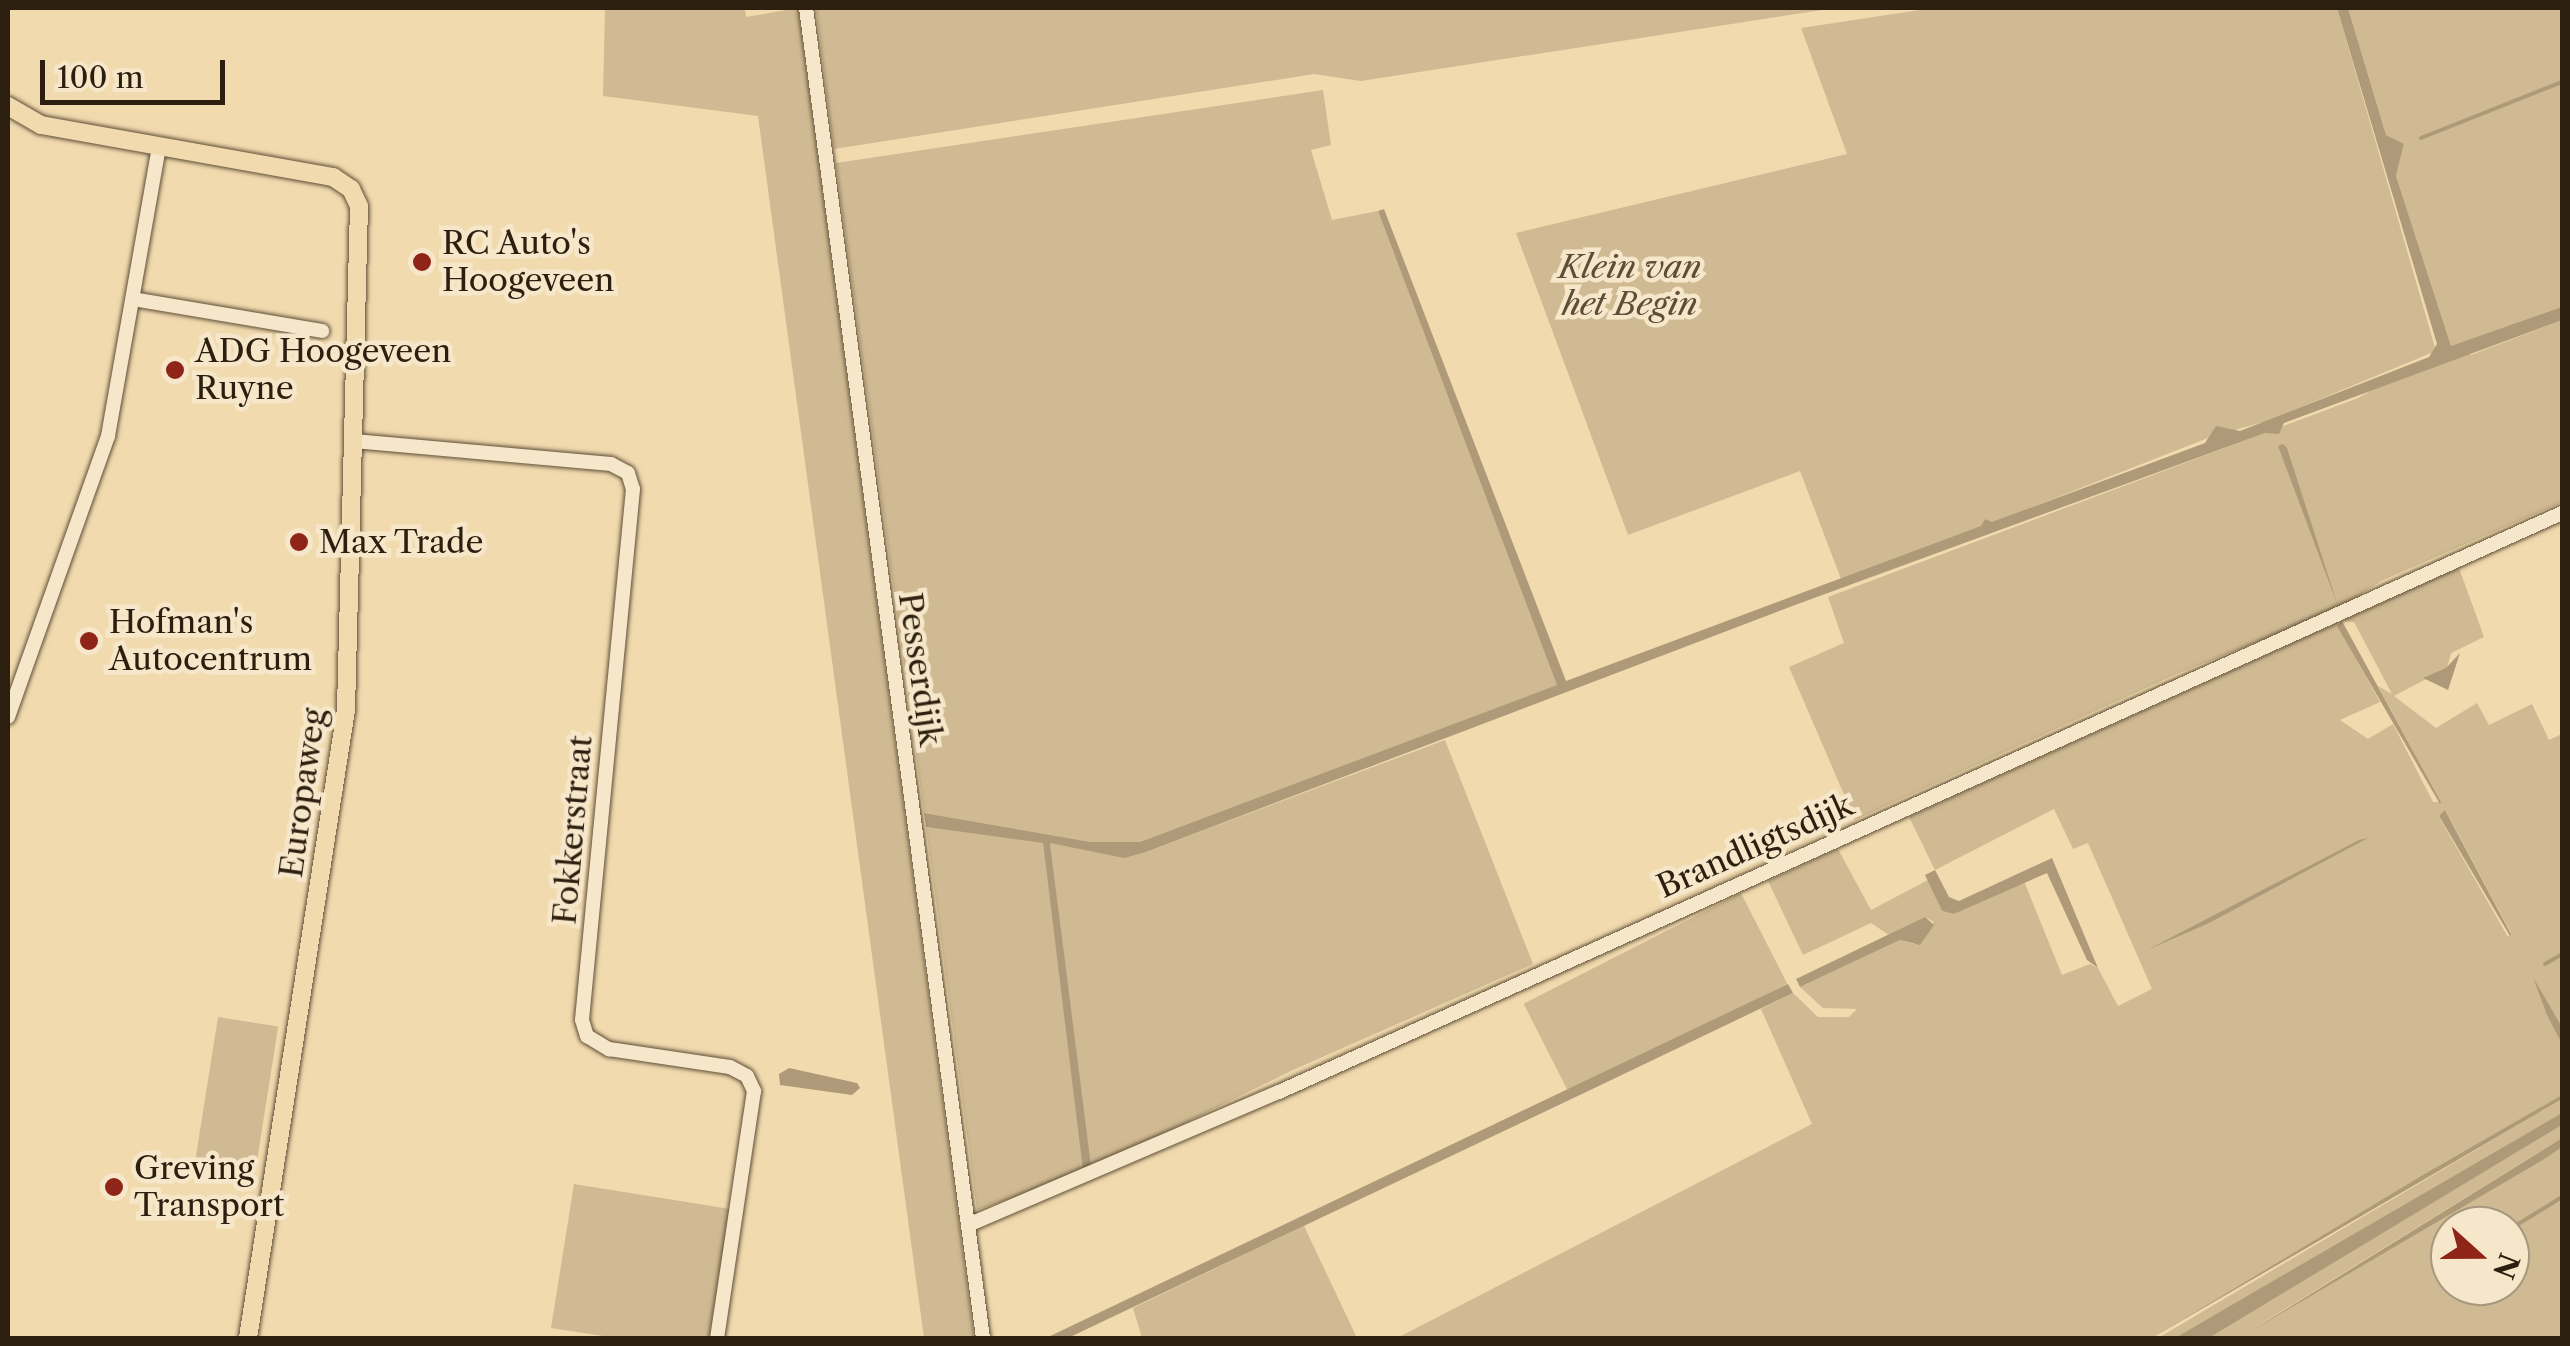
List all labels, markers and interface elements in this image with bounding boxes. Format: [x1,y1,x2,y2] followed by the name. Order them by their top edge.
[45,40,230,102] scale bar
[57,59,144,96] text: 100 m
[442,225,614,300] place label: RC Auto's Hoogeveen
[1559,249,1701,324] park label: Klein van het Begin
[411,251,433,273] marker: RC Auto's Hoogeveen
[195,333,451,408] place label: ADG Hoogeveen Ruyne
[164,359,186,381] marker: ADG Hoogeveen Ruyne
[319,523,485,561] place label: Max Trade
[288,531,310,553] marker: Max Trade
[890,590,950,748] street label: Pesserdijk
[109,604,312,679] place label: Hofman's Autocentrum
[78,630,100,652] marker: Hofman's Autocentrum
[272,706,334,880] street label: Europaweg
[546,734,600,926] street label: Fokkerstraat
[1651,786,1859,906] street label: Brandligtsdijk
[134,1150,284,1225] place label: Greving Transport
[103,1176,125,1198] marker: Greving Transport
[2430,1206,2530,1306] north arrow
[2486,1249,2526,1283] text: N

